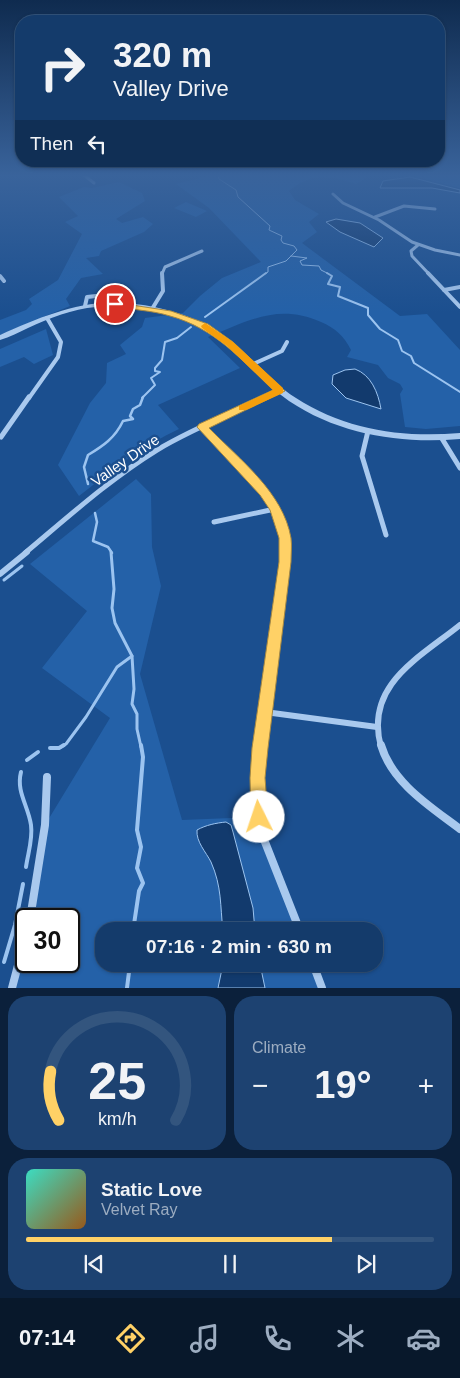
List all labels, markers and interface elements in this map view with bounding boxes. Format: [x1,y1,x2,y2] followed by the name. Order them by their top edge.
[30,35,95,100] icon: right
[113,35,212,74] text: 320 m
[113,76,229,101] text: Valley Drive
[83,130,111,158] icon: left
[30,133,73,154] text: Then
[94,283,136,325] pin
[101,290,129,318] icon: arrive
[88,430,162,490] street label: Valley Drive
[232,790,284,842] position arrow
[15,908,80,973] speed limit sign: 30
[146,936,332,957] text: 07:16 · 2 min · 630 m
[252,1039,306,1056] text: Climate
[88,1052,146,1110] text: 25
[314,1064,372,1106] text: 19°
[252,1070,268,1101] text: −
[418,1070,434,1101] text: +
[98,1109,136,1129] text: km/h
[101,1179,202,1200] text: Static Love
[101,1201,177,1218] text: Velvet Ray
[80,1250,108,1278] icon: previous
[216,1250,244,1278] icon: pause
[352,1250,380,1278] icon: next
[113,1321,148,1356] icon: directions
[187,1321,222,1356] icon: music
[260,1321,295,1356] icon: phone
[333,1321,368,1356] icon: climate
[406,1321,441,1356] icon: car
[19,1325,75,1350] text: 07:14

